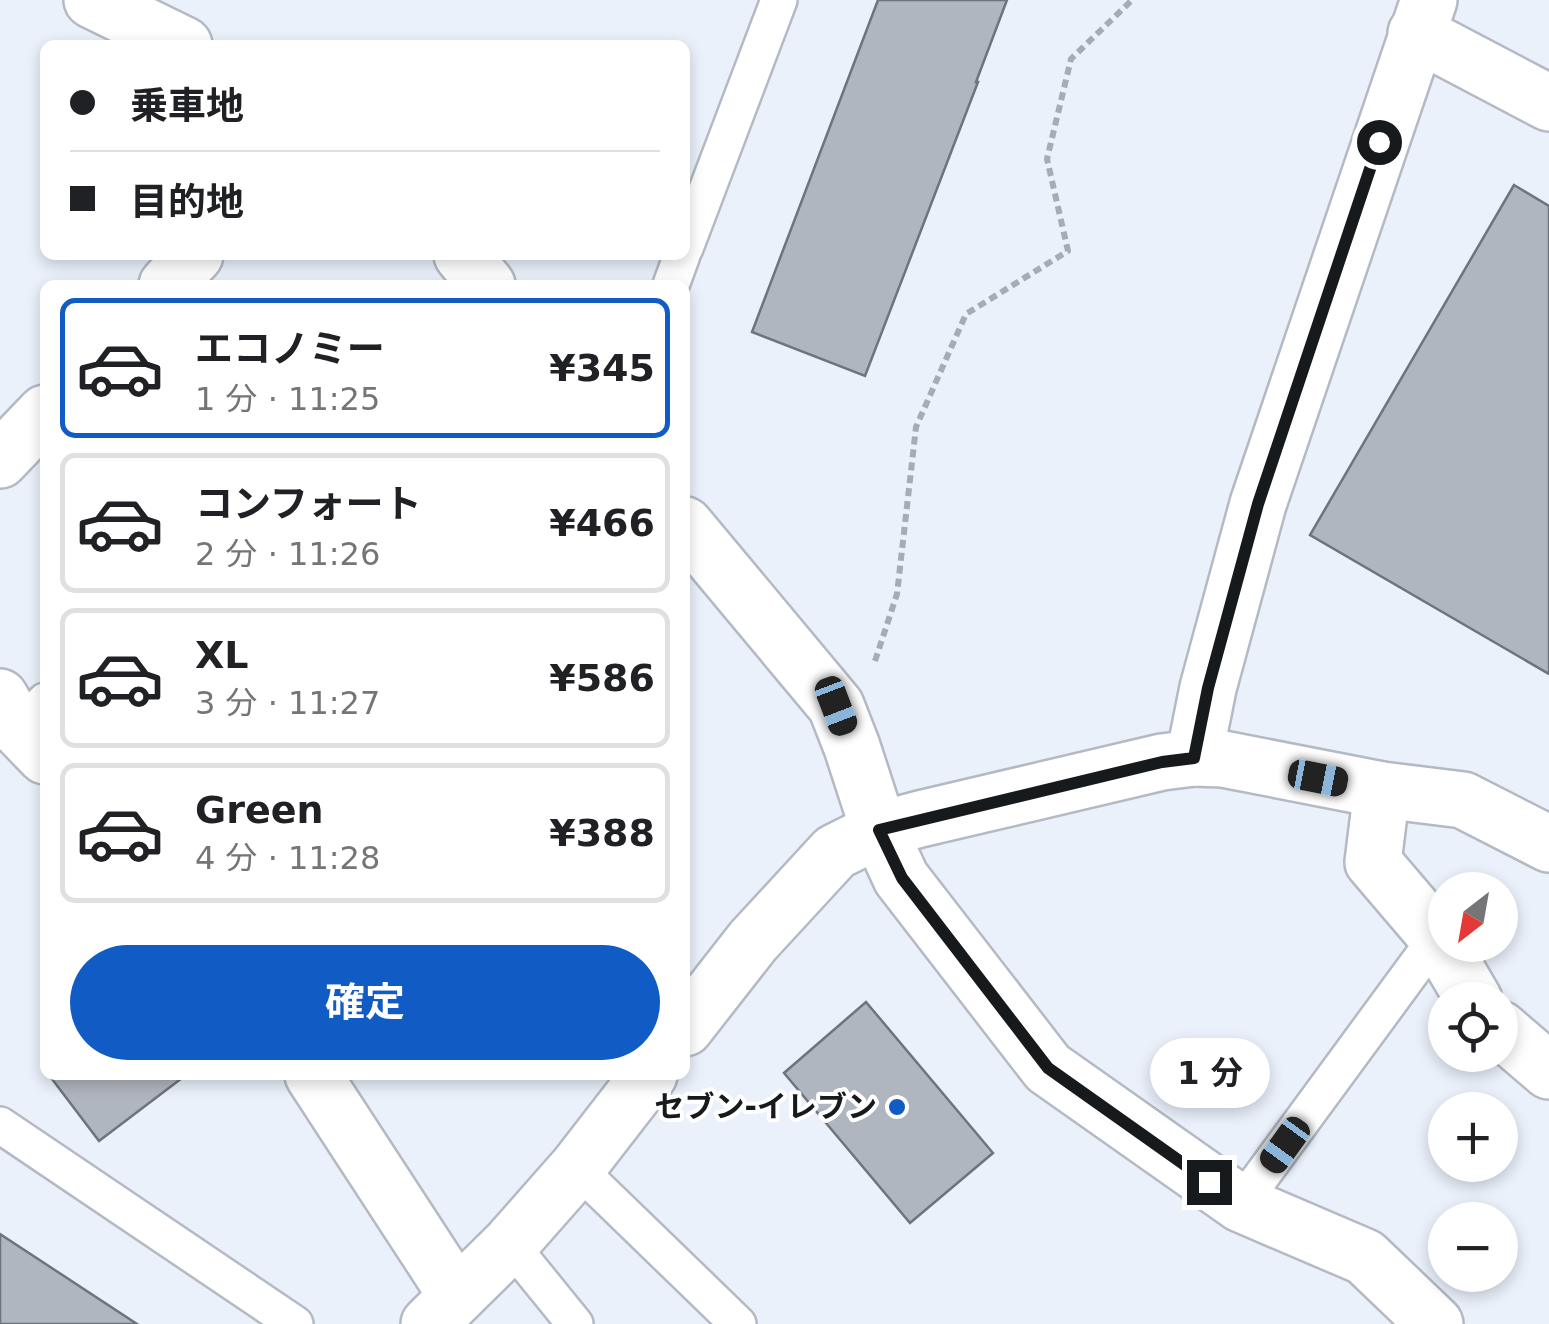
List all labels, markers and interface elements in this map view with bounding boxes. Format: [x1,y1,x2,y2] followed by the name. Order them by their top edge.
[130,84,244,128] text: 乗車地
[1357,120,1402,165] route start
[130,180,244,224] text: 目的地
[75,323,165,413] icon: car
[195,327,385,371] text: エコノミー
[549,346,655,390] text: ¥345
[195,380,380,418] text: 1 分 · 11:25
[75,478,165,568] icon: car
[195,482,422,526] text: コンフォート
[549,501,655,545] text: ¥466
[195,535,380,573] text: 2 分 · 11:26
[75,633,165,723] icon: car
[195,633,249,677] text: XL
[549,656,655,700] text: ¥586
[811,673,861,739] car
[195,684,380,722] text: 3 分 · 11:27
[1286,758,1350,798] car
[75,788,165,878] icon: car
[195,788,324,832] text: Green
[549,811,655,855] text: ¥388
[195,839,380,877] text: 4 分 · 11:28
[1428,872,1518,962] north arrow
[1428,872,1518,1292] map controls
[70,945,660,1060] button: 確定
[1428,982,1518,1072] button: locate
[1149,1037,1269,1107] callout: 1 分
[1177,1054,1243,1092] text: 1 分
[655,1089,877,1124] place label: セブン-イレブン
[1428,1092,1518,1182] button: +
[886,1096,908,1118] marker: セブン-イレブン
[1255,1112,1315,1178] car
[1187,1160,1232,1205] route end
[1428,1202,1518,1292] button: −

